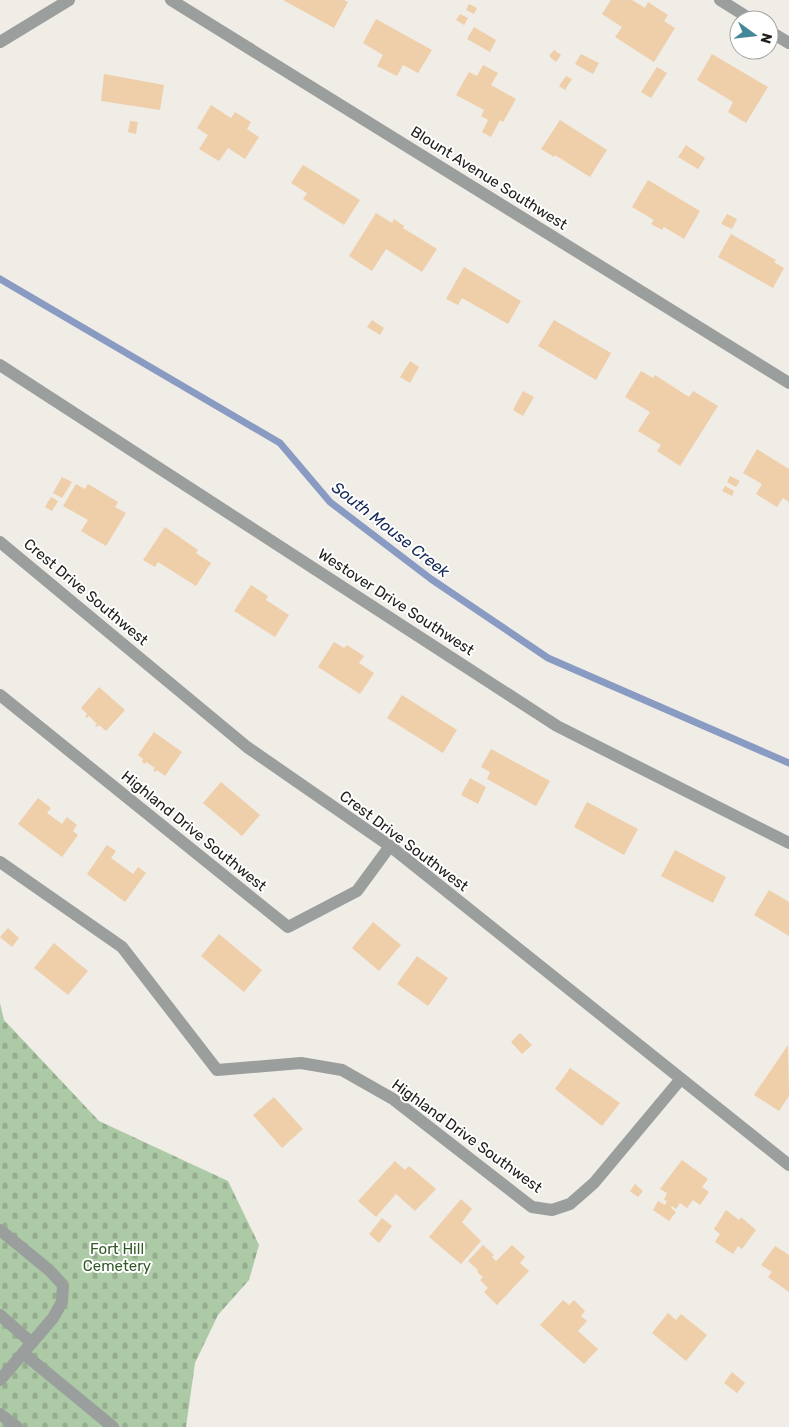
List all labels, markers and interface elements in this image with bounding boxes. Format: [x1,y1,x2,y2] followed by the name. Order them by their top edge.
[729,10,779,60] north arrow
[757,31,776,45] text: N
[407,122,571,234] street label: Blount Avenue Southwest
[328,478,454,582] water label: South Mouse Creek
[20,535,152,649] street label: Crest Drive Southwest
[314,545,478,659] street label: Westover Drive Southwest
[118,767,270,895] street label: Highland Drive Southwest
[336,787,472,895] street label: Crest Drive Southwest
[388,1075,546,1197] street label: Highland Drive Southwest
[83,1240,151,1275] park label: Fort Hill Cemetery

